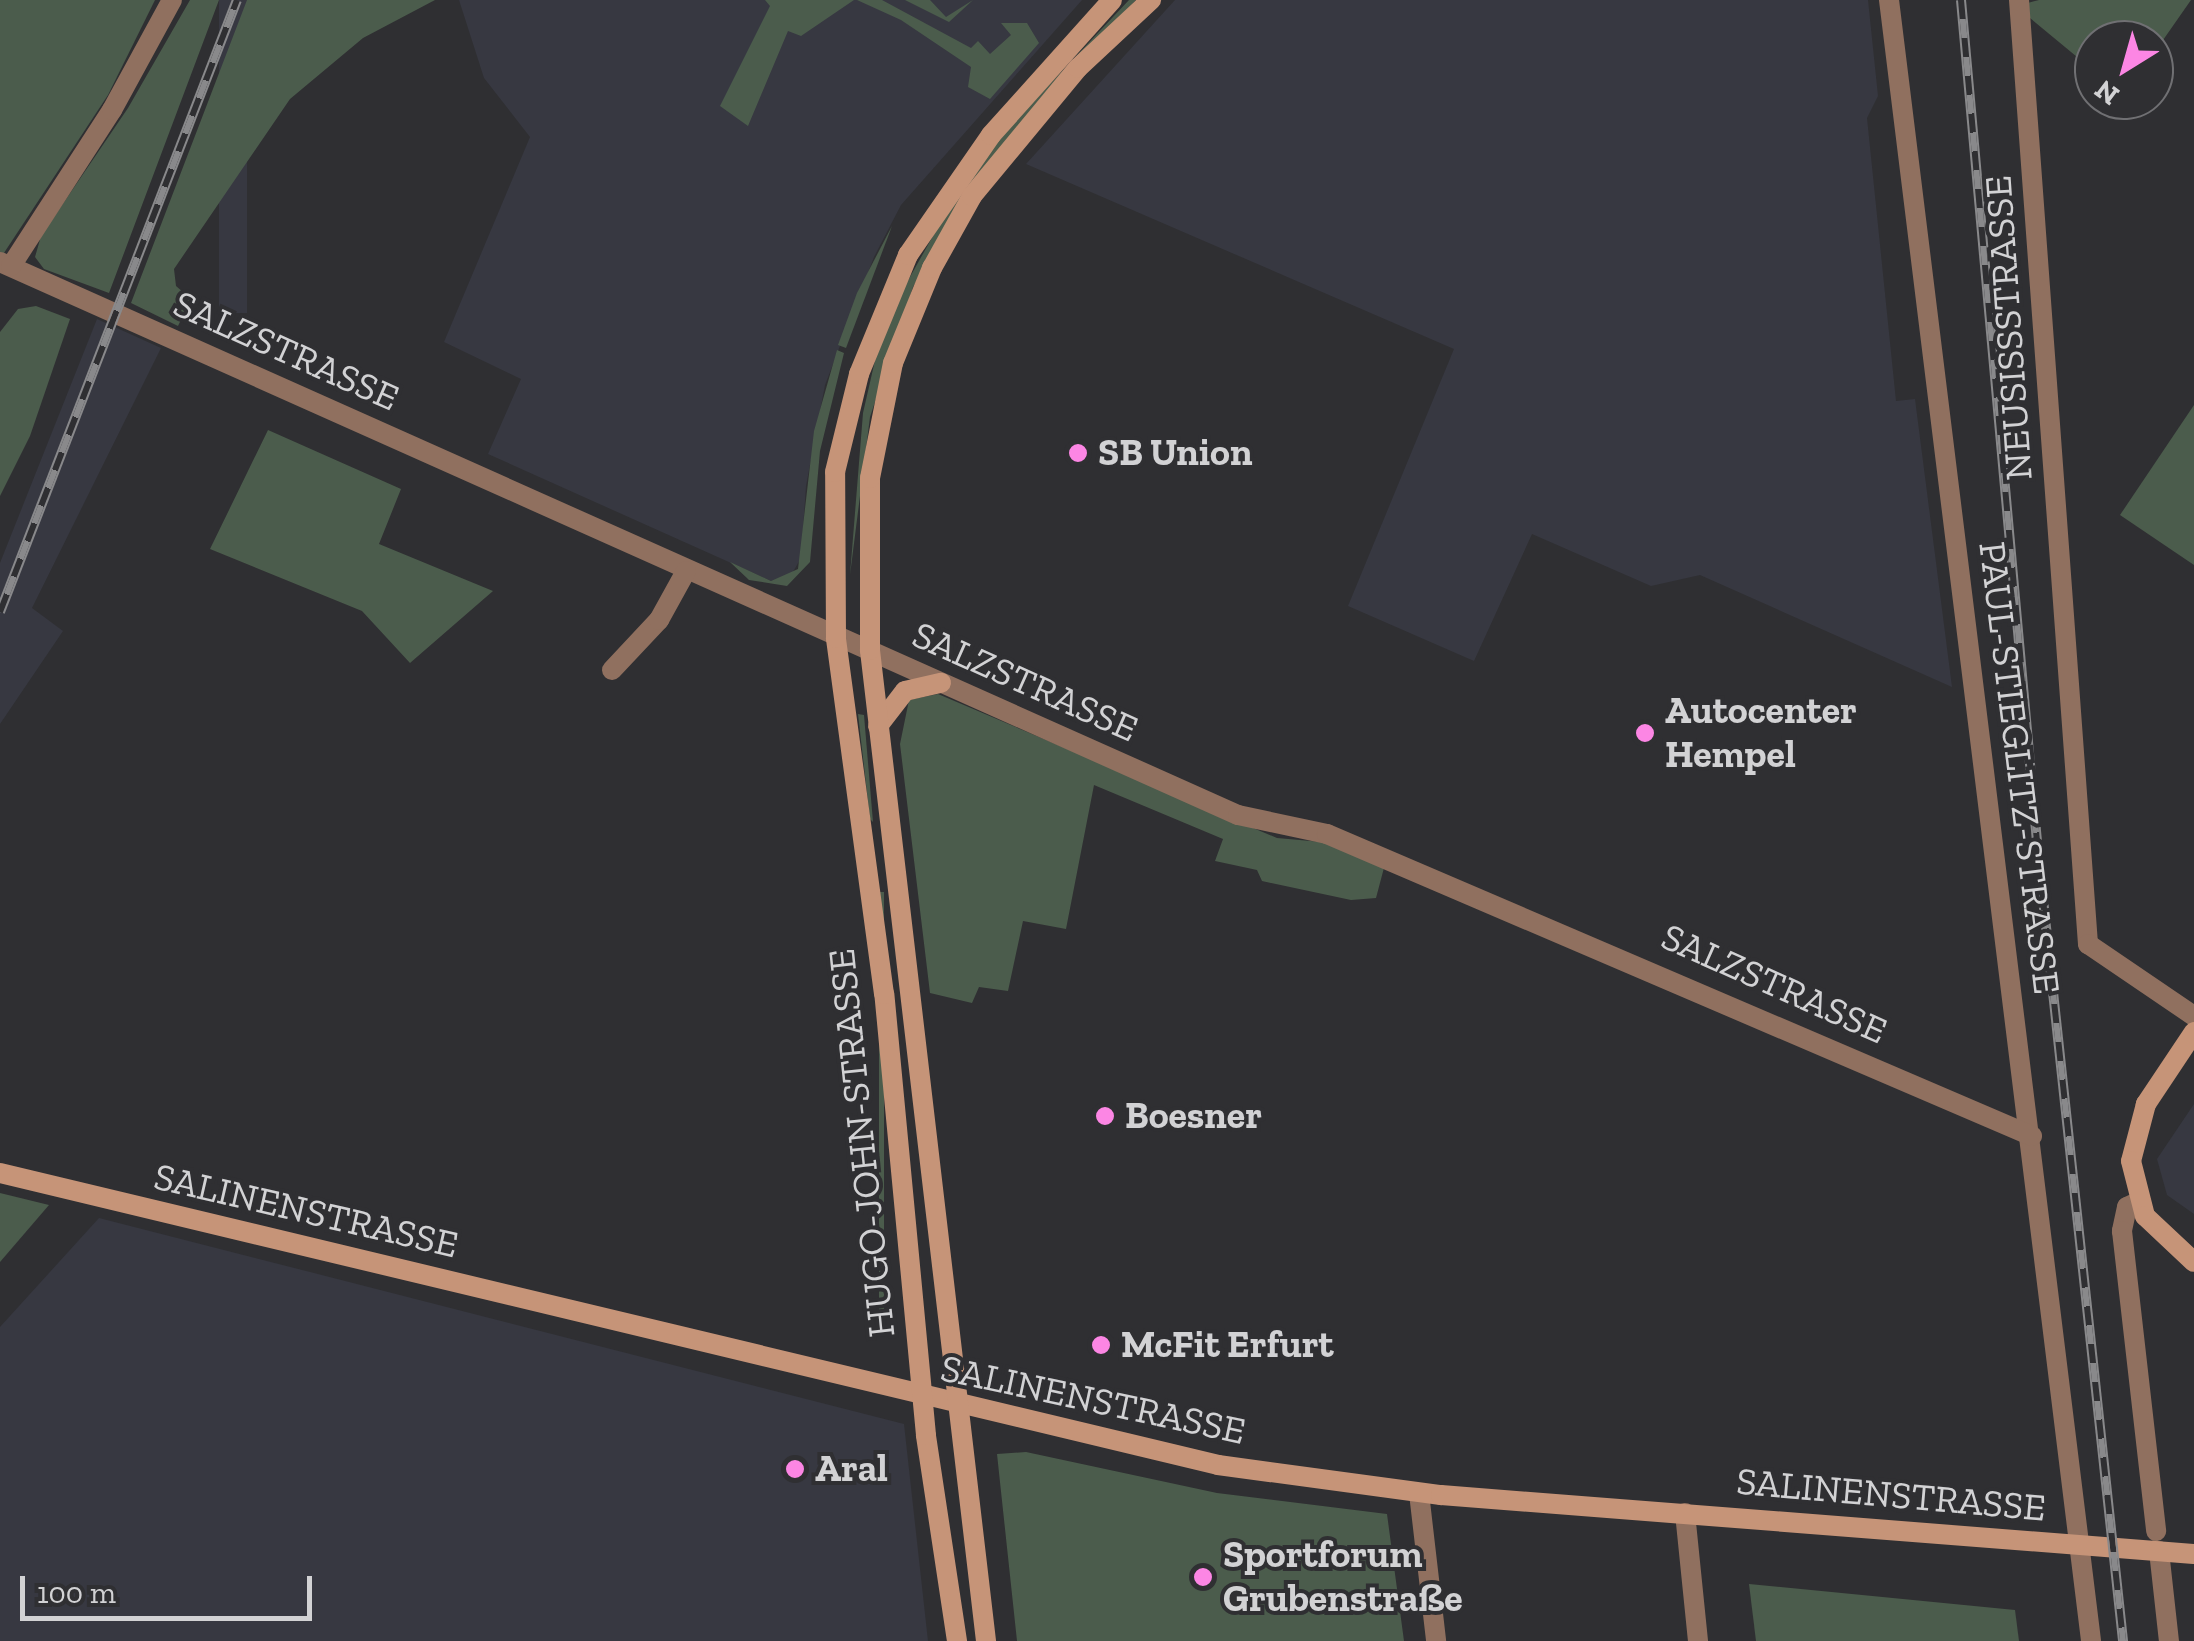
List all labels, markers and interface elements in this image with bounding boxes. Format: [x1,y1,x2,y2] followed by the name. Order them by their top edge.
[2074,20,2174,120] north arrow
[2088,73,2125,112] text: N
[1976,174,2042,482] street label: NEUSISSSTRASSE
[166,281,406,421] street label: SALZSTRASSE
[1098,430,1252,476] place label: SB Union
[1067,442,1089,464] marker: SB Union
[1969,539,2069,997] street label: PAUL-STIEGLITZ-STRASSE
[905,612,1145,752] street label: SALZSTRASSE
[1665,688,1857,778] place label: Autocenter Hempel
[1634,722,1656,744] marker: Autocenter Hempel
[1654,914,1894,1054] street label: SALZSTRASSE
[819,947,905,1339] street label: HUGO-JOHN-STRASSE
[1125,1093,1262,1139] place label: Boesner
[1094,1105,1116,1127] marker: Boesner
[150,1154,462,1268] street label: SALINENSTRASSE
[1121,1322,1334,1368] place label: McFit Erfurt
[1090,1334,1112,1356] marker: McFit Erfurt
[937,1345,1249,1455] street label: SALINENSTRASSE
[815,1446,888,1492] place label: Aral
[784,1458,806,1480] marker: Aral
[1734,1459,2048,1531] street label: SALINENSTRASSE
[1223,1532,1463,1622] place label: Sportforum Grubenstraße
[25,1556,318,1618] scale bar
[1192,1566,1214,1588] marker: Sportforum Grubenstraße
[37,1575,116,1611] text: 100 m

